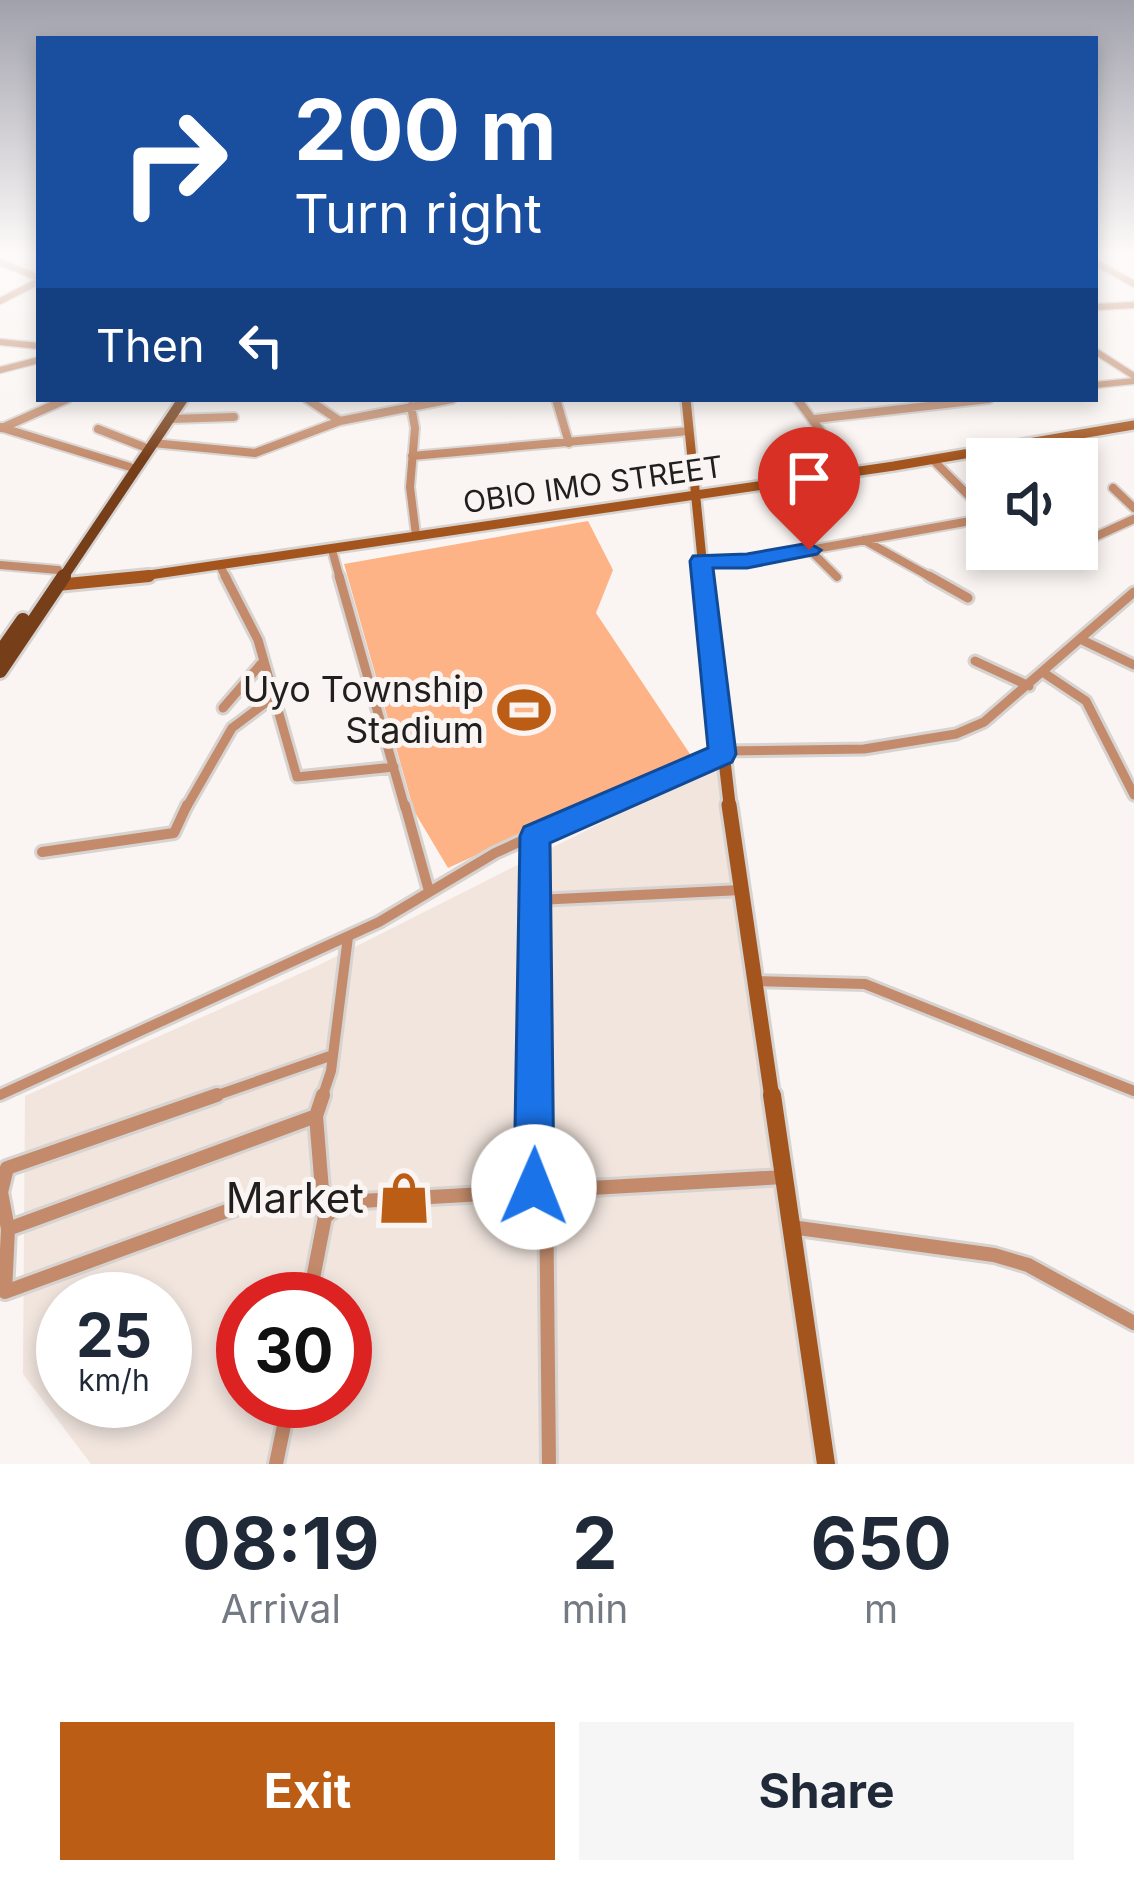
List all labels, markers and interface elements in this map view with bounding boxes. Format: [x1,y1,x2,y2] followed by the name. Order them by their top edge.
[294,79,557,180] text: 200 m
[96,84,252,240] icon: right
[294,181,542,246] text: Turn right
[228,312,294,378] icon: left
[96,318,204,373] text: Then
[758,427,860,550] pin
[966,438,1098,570] map controls
[966,438,1098,570] button: sound
[776,445,842,511] icon: arrive
[461,448,725,520] street label: OBIO IMO STREET
[243,667,484,752] place label: Uyo Township Stadium
[495,681,553,739] sports icon: Uyo Township Stadium
[471,1124,597,1250] position arrow
[375,1169,433,1227] shop icon: Market
[226,1172,364,1223] place label: Market
[216,1272,372,1428] speed limit sign: 30
[76,1299,152,1371] text: 25
[78,1362,150,1398] text: km/h
[182,1499,379,1586] text: 08:19
[572,1499,618,1586] text: 2
[810,1499,952,1586] text: 650
[221,1585,341,1632] text: Arrival
[562,1585,628,1632] text: min
[864,1585,898,1632] text: m
[60,1722,555,1860] button: Exit
[579,1722,1074,1860] button: Share

